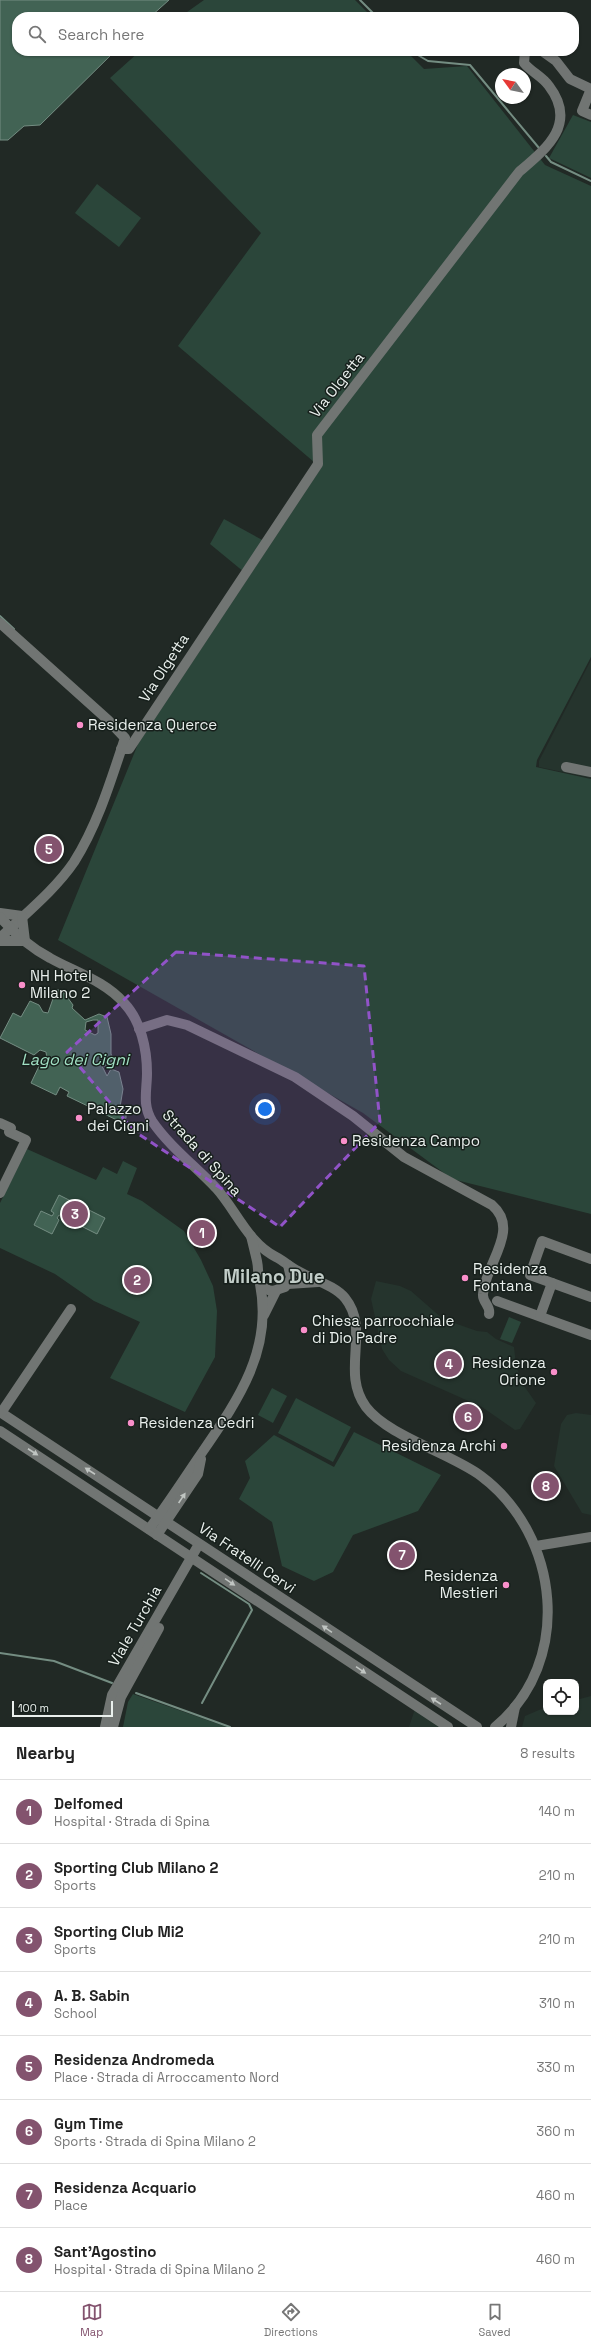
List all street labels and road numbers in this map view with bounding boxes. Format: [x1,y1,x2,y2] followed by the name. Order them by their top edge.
[305,348,368,421] street label: Via Olgetta
[134,630,193,706] street label: Via Olgetta
[159,1106,246,1200] street label: Strada di Spina
[195,1518,300,1597] street label: Via Fratelli Cervi
[104,1582,166,1670] street label: Viale Turchia

